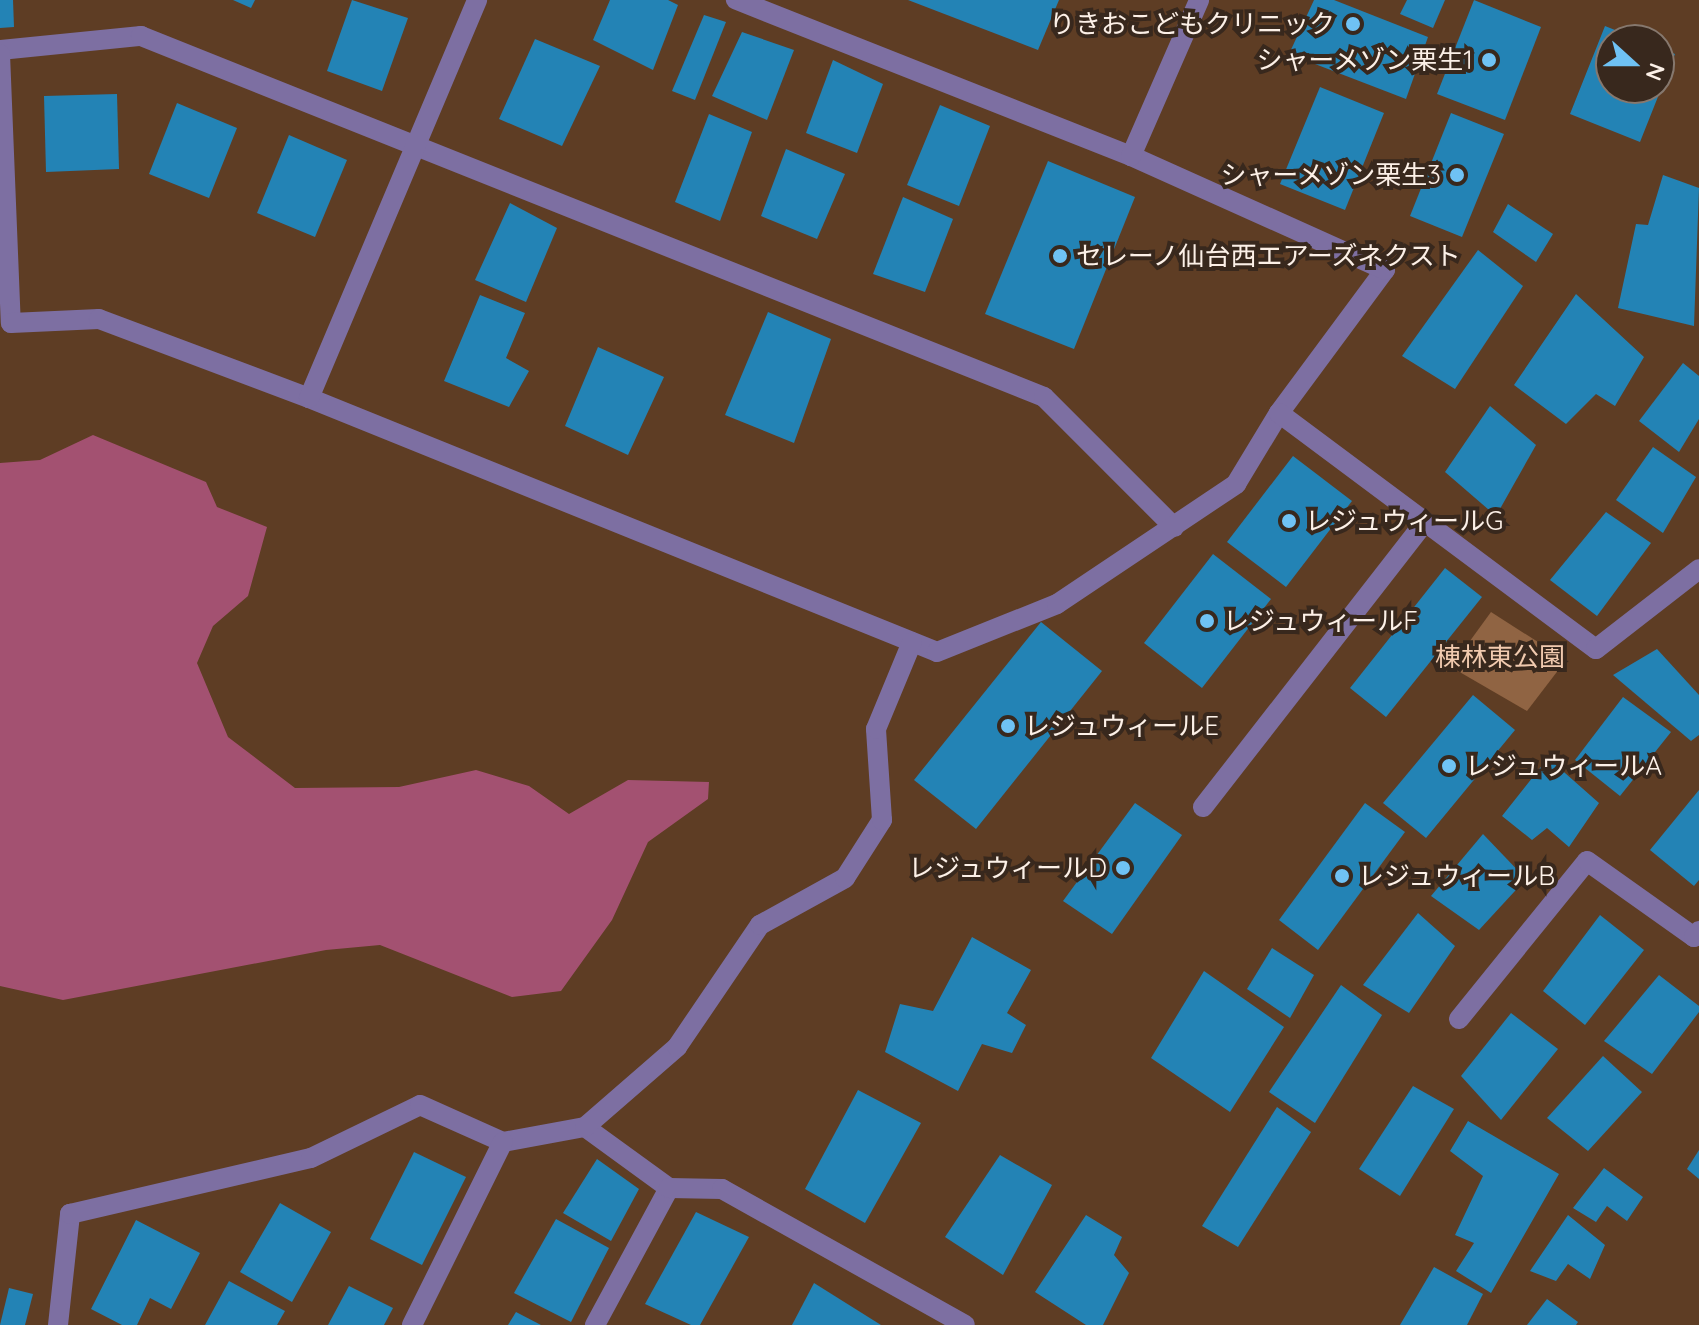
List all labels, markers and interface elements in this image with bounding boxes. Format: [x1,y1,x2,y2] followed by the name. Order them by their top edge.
[1049,8,1335,40] place label: りきおこどもクリニック
[1342,13,1364,35] marker: りきおこどもクリニック
[1595,24,1675,104] north arrow
[1255,44,1473,76] place label: シャーメゾン栗生1
[1480,51,1498,69] marker: シャーメゾン栗生1
[1640,59,1672,84] text: N
[1219,159,1441,191] place label: シャーメゾン栗生3
[1448,166,1466,184] marker: シャーメゾン栗生3
[1076,240,1464,272] place label: セレーノ仙台西エアーズネクスト
[1051,247,1069,265] marker: セレーノ仙台西エアーズネクスト
[1305,505,1505,537] place label: レジュウィールG
[1280,512,1298,530] marker: レジュウィールG
[1223,605,1420,637] place label: レジュウィールF
[1198,612,1216,630] marker: レジュウィールF
[1435,641,1565,673] park label: 棟林東公園
[1024,710,1221,742] place label: レジュウィールE
[999,717,1017,735] marker: レジュウィールE
[1465,750,1664,782] place label: レジュウィールA
[1440,757,1458,775] marker: レジュウィールA
[906,852,1107,884] place label: レジュウィールD
[1114,859,1132,877] marker: レジュウィールD
[1358,860,1557,892] place label: レジュウィールB
[1333,867,1351,885] marker: レジュウィールB

